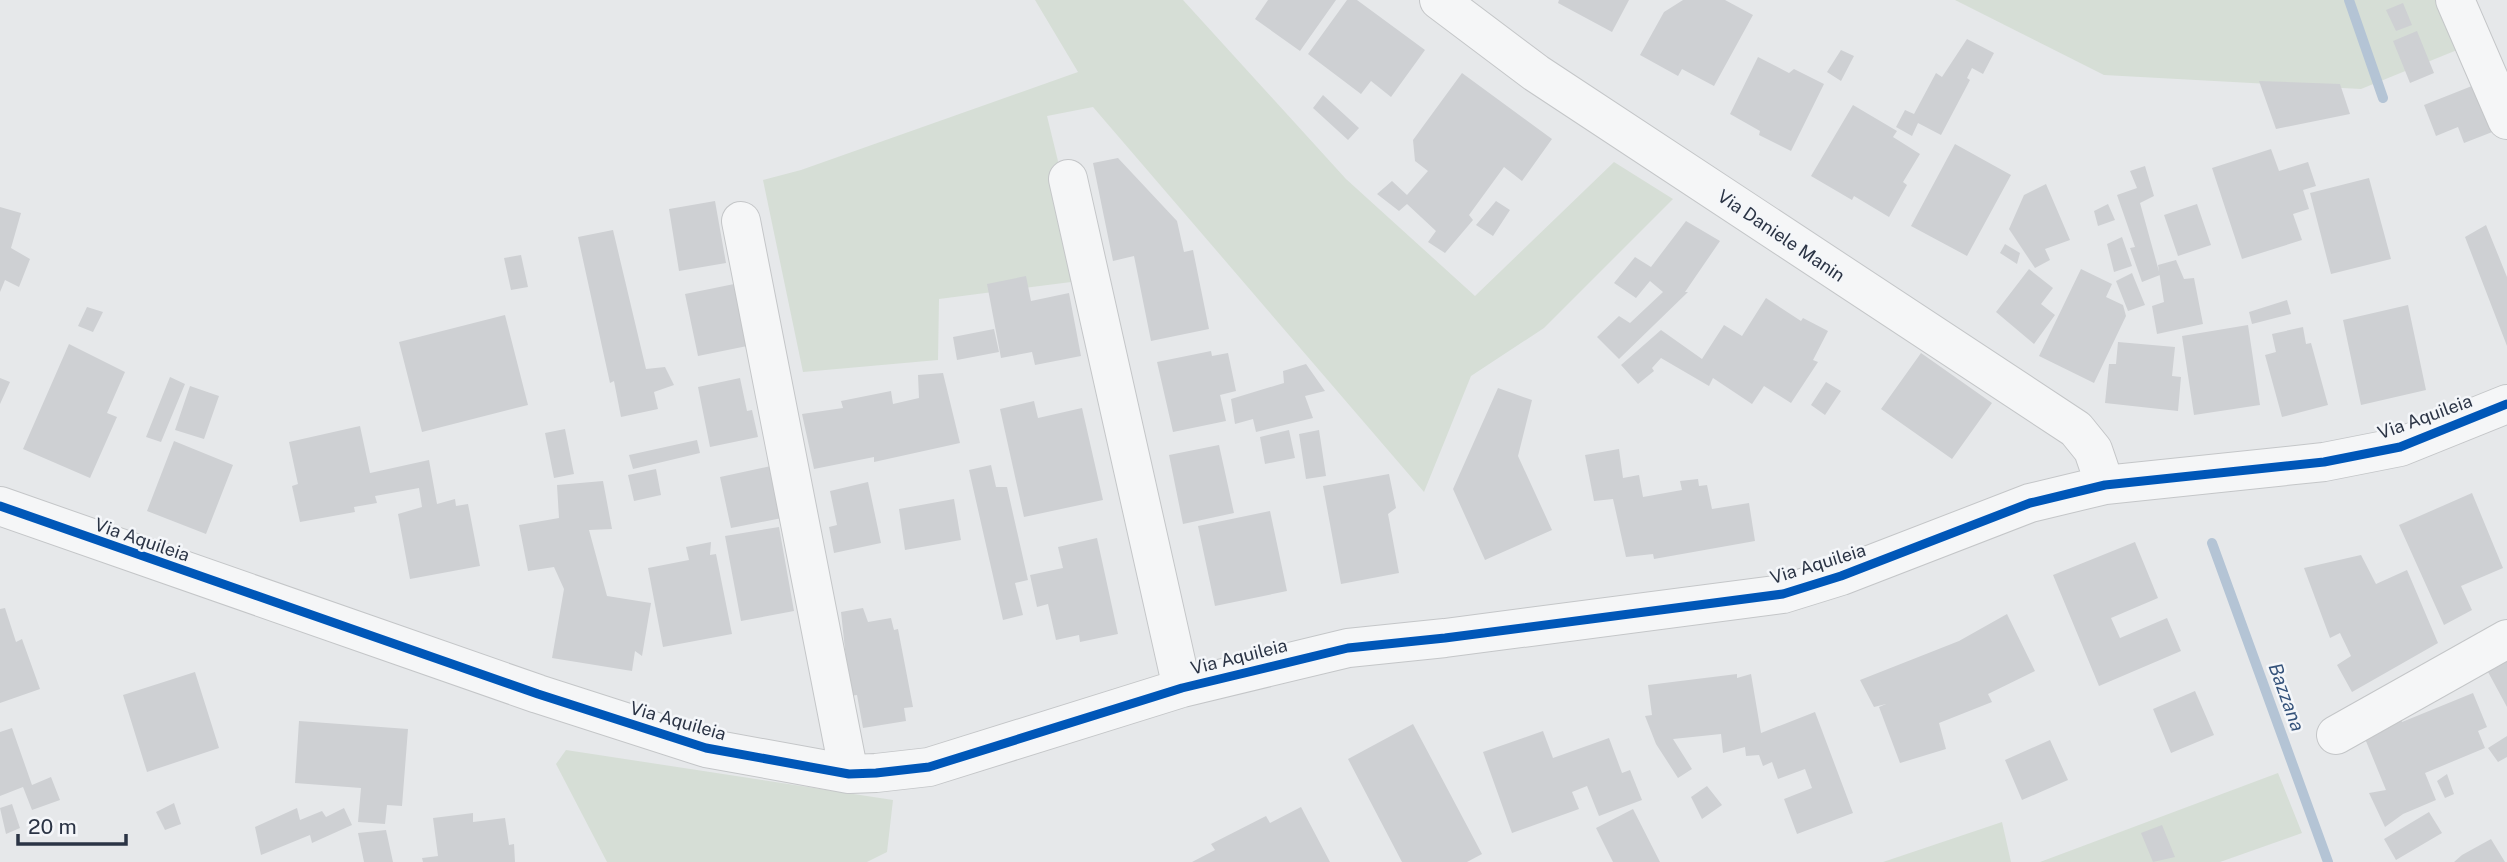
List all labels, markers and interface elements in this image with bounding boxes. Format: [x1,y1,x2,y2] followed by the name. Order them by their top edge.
[1714,185,1849,286] street label: Via Daniele Manin
[2375,390,2475,443] street label: Via Aquileia
[92,513,192,566] street label: Via Aquileia
[1767,539,1868,588] street label: Via Aquileia
[1188,634,1289,679] street label: Via Aquileia
[2265,660,2309,734] water label: Bazzana
[628,697,729,744] street label: Via Aquileia
[18,802,126,846] scale bar
[28,814,77,839] text: 20 m

